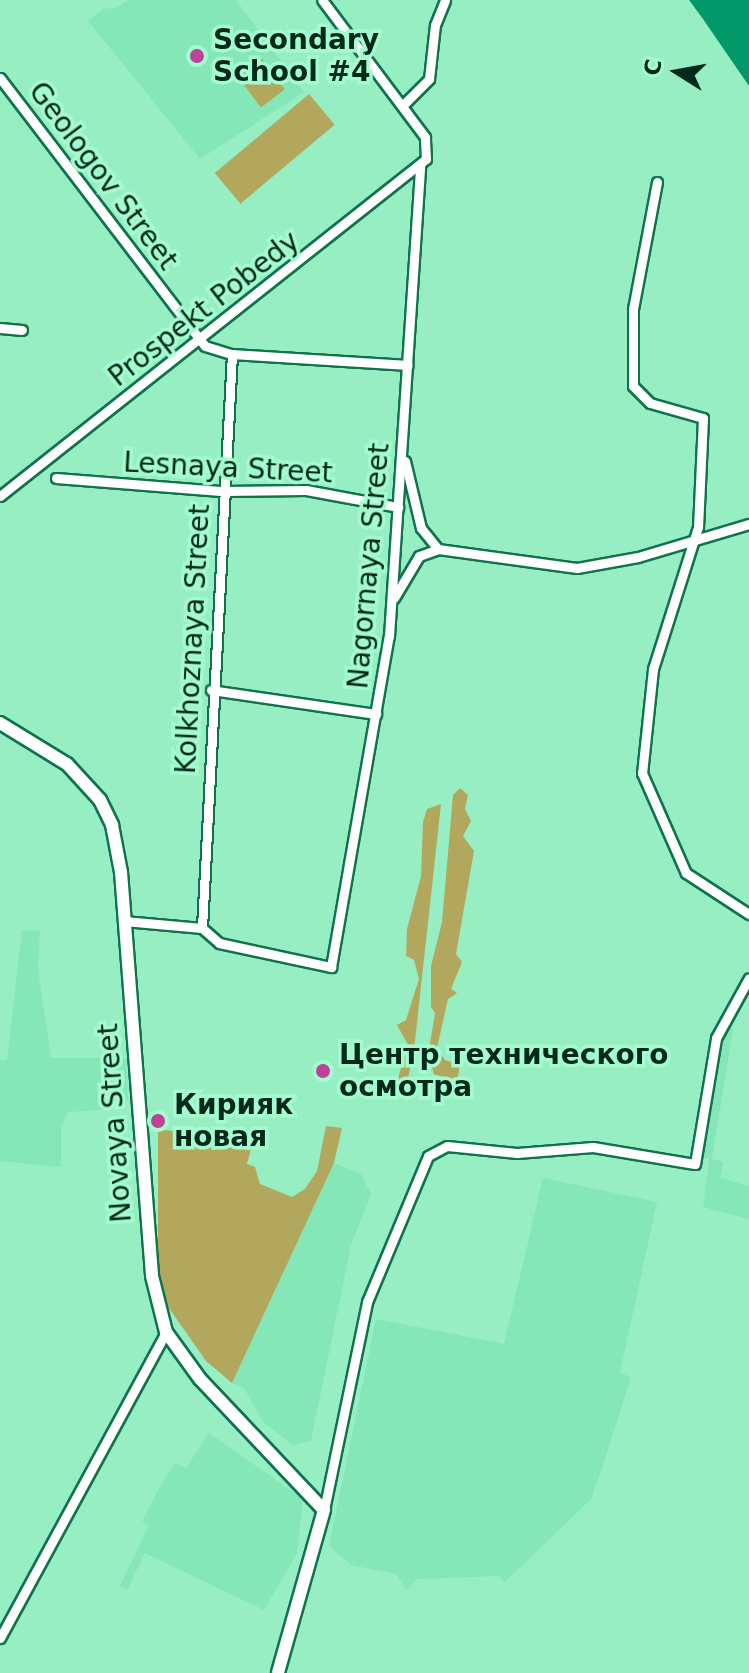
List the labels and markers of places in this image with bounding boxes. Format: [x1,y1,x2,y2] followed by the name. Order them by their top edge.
[213,23,379,89] place label: Secondary School #4
[188,47,206,65] marker: Secondary School #4
[339,1038,668,1104] place label: Центр технического осмотра
[314,1062,332,1080] marker: Центр технического осмотра
[174,1088,293,1154] place label: Кирияк новая
[149,1112,167,1130] marker: Кирияк новая

